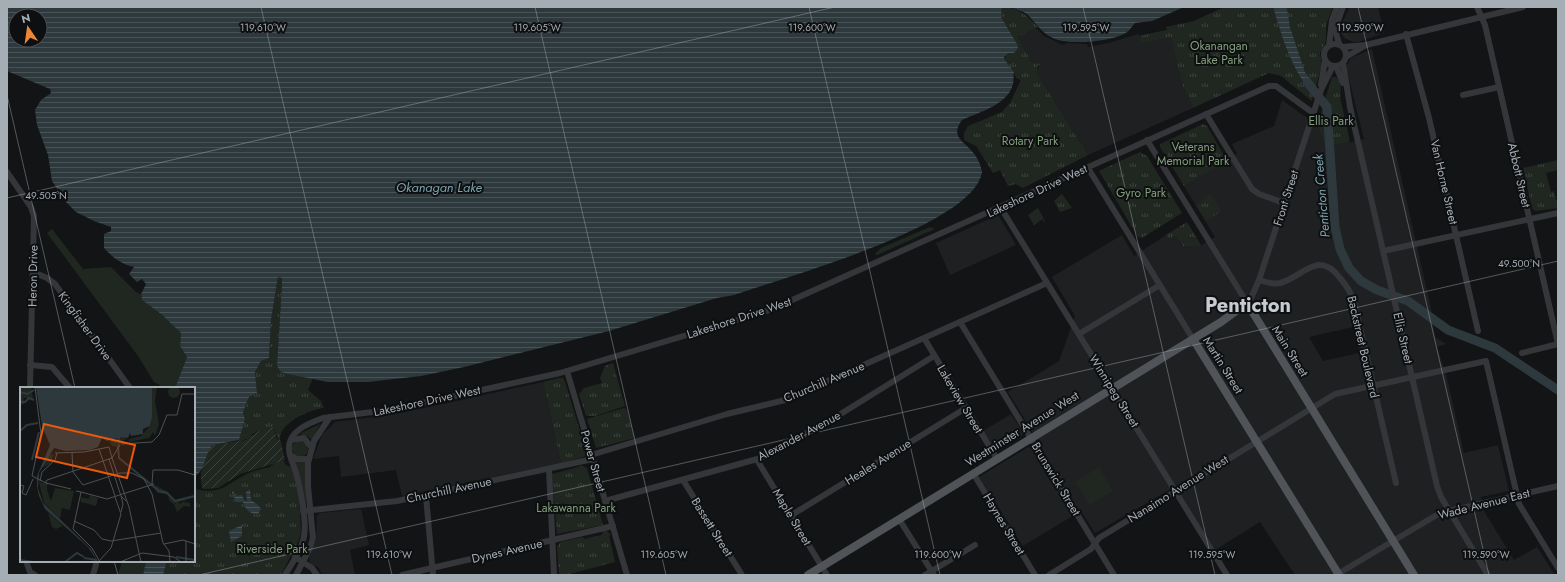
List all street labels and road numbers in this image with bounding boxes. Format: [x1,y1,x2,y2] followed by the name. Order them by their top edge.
[1426,138,1463,226] street label: Van Horne Street
[1503,141,1535,209] street label: Abbott Street
[984,160,1090,222] street label: Lakeshore Drive West
[1269,168,1304,228] street label: Front Street
[23,245,43,307] street label: Heron Drive
[54,288,116,364] street label: Kingfisher Drive
[684,293,794,343] street label: Lakeshore Drive West
[1342,294,1384,400] street label: Backstreet Boulevard
[1388,310,1418,366] street label: Ellis Street
[1267,322,1313,380] street label: Main Street
[1198,333,1248,397] street label: Martin Street
[1084,351,1144,431] street label: Winnipeg Street
[781,357,867,407] street label: Churchill Avenue
[932,361,988,437] street label: Lakeview Street
[372,381,482,421] street label: Lakeshore Drive West
[962,387,1082,471] street label: Westminster Avenue West
[754,406,844,466] street label: Alexander Avenue
[576,428,610,494] street label: Power Street
[841,434,915,490] street label: Heales Avenue
[1027,439,1085,519] street label: Brunswick Street
[1124,451,1232,527] street label: Nanaimo Avenue West
[405,472,493,508] street label: Churchill Avenue
[1436,484,1532,524] street label: Wade Avenue East
[768,485,816,549] street label: Maple Street
[978,490,1030,558] street label: Haynes Street
[687,494,737,560] street label: Bassett Street
[470,534,544,568] street label: Dynes Avenue

